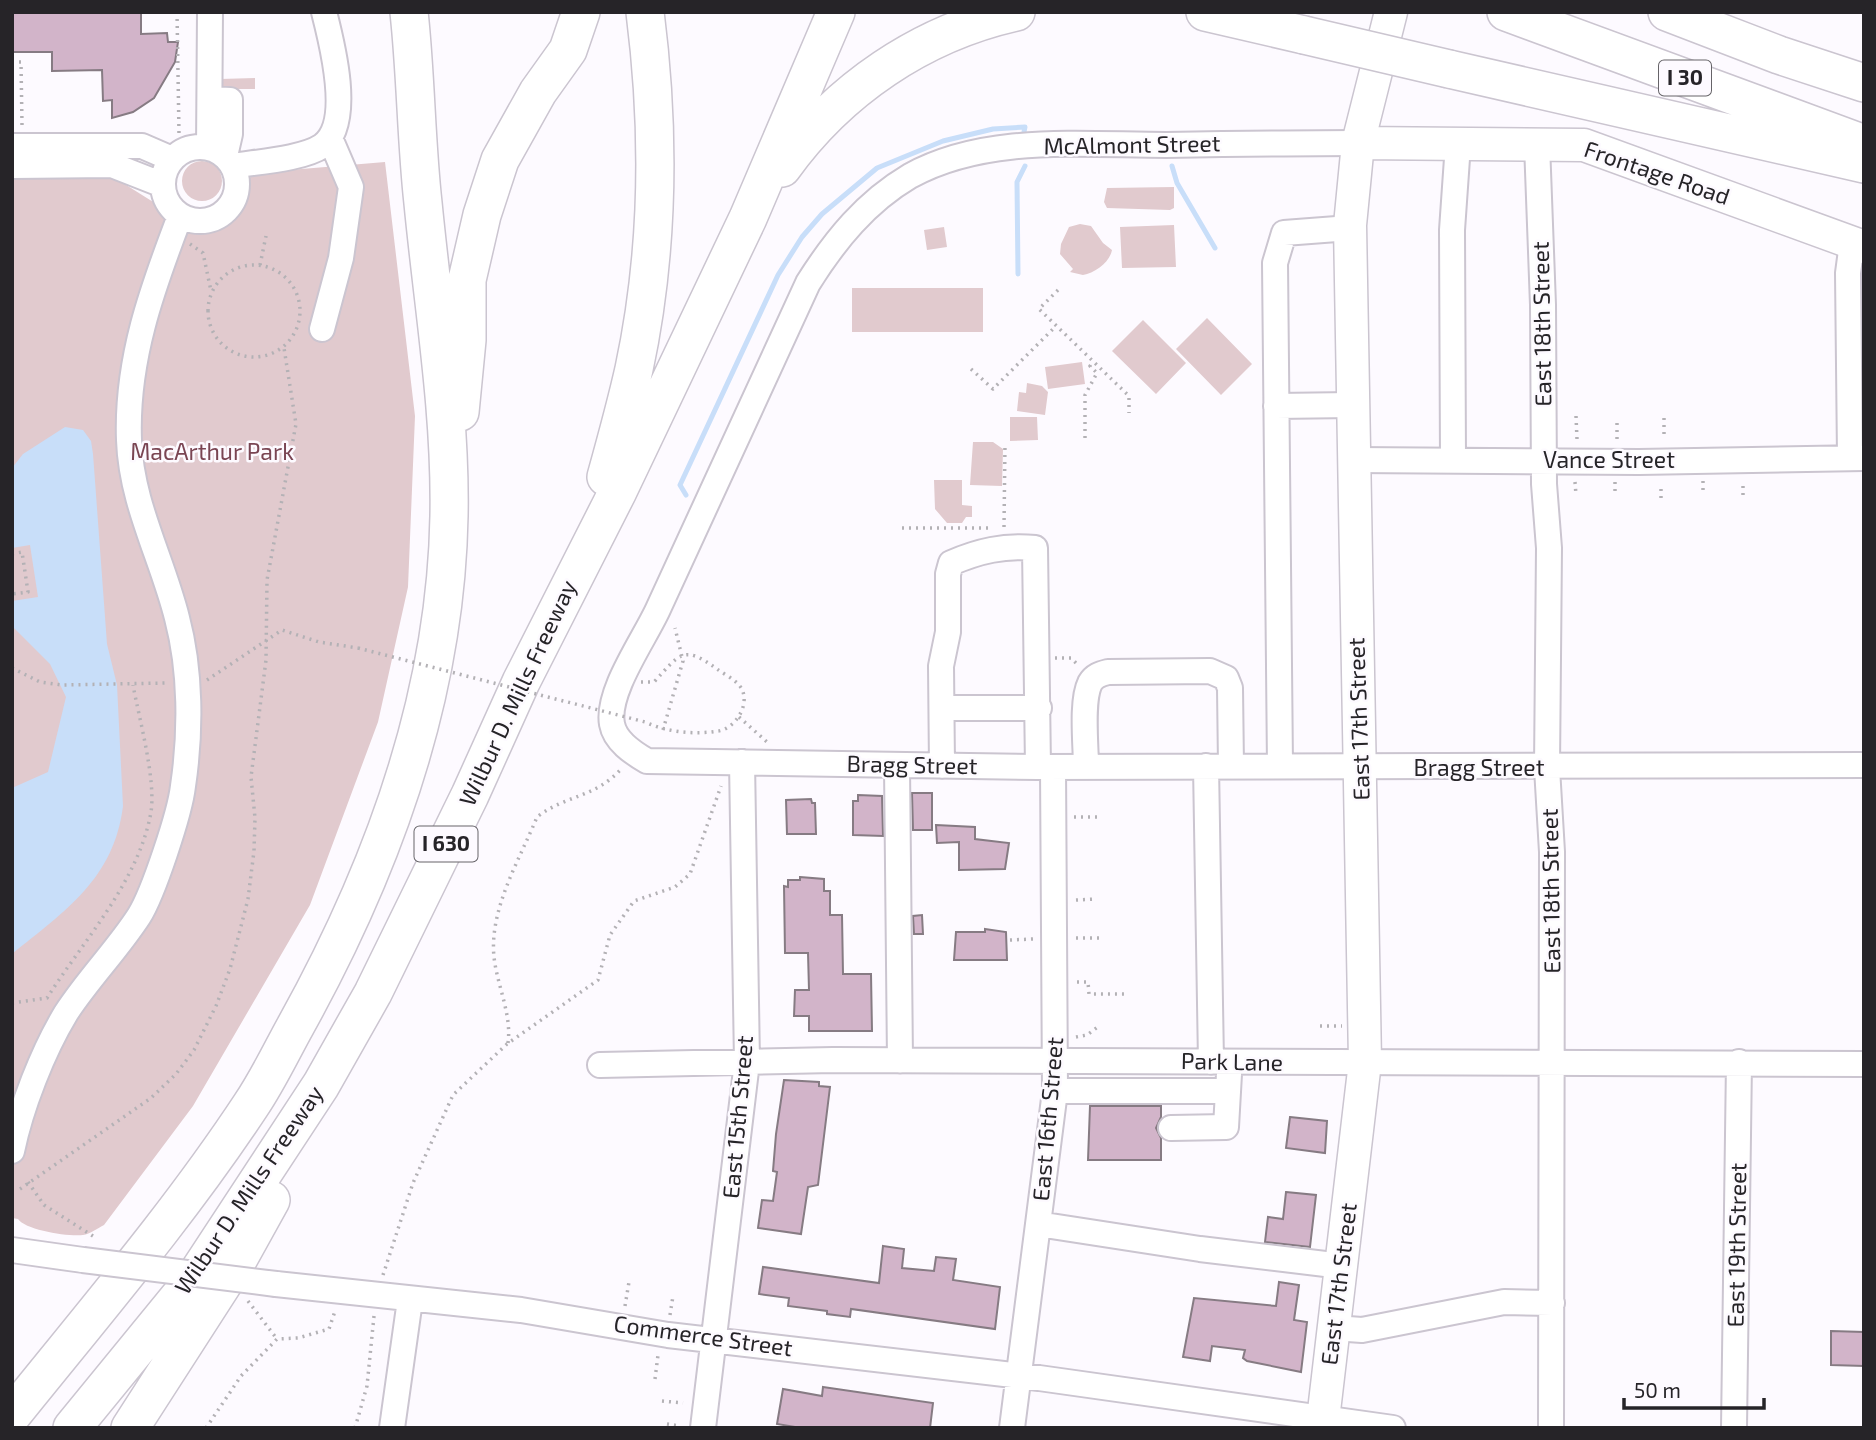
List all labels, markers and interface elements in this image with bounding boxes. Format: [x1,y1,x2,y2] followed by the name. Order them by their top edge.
[1659,60,1711,96] road number: I 30
[1043,128,1221,160] street label: McAlmont Street
[1581,134,1734,210] street label: Frontage Road
[1526,241,1556,407] street label: East 18th Street
[130,437,294,465] park label: MacArthur Park
[1543,445,1675,473] street label: Vance Street
[452,575,582,810] street label: Wilbur D. Mills Freeway
[1341,637,1375,801] street label: East 17th Street
[846,749,978,779] street label: Bragg Street
[1414,753,1545,781] street label: Bragg Street
[1535,808,1565,974] street label: East 18th Street
[414,826,478,862] road number: I 630
[716,1034,758,1200] street label: East 15th Street
[1026,1035,1068,1202] street label: East 16th Street
[1181,1046,1283,1076] street label: Park Lane
[168,1080,328,1299] street label: Wilbur D. Mills Freeway
[1721,1162,1751,1328] street label: East 19th Street
[1314,1201,1362,1367] street label: East 17th Street
[612,1309,795,1361] street label: Commerce Street
[1624,1366,1764,1410] scale bar
[1634,1377,1681,1402] text: 50 m

